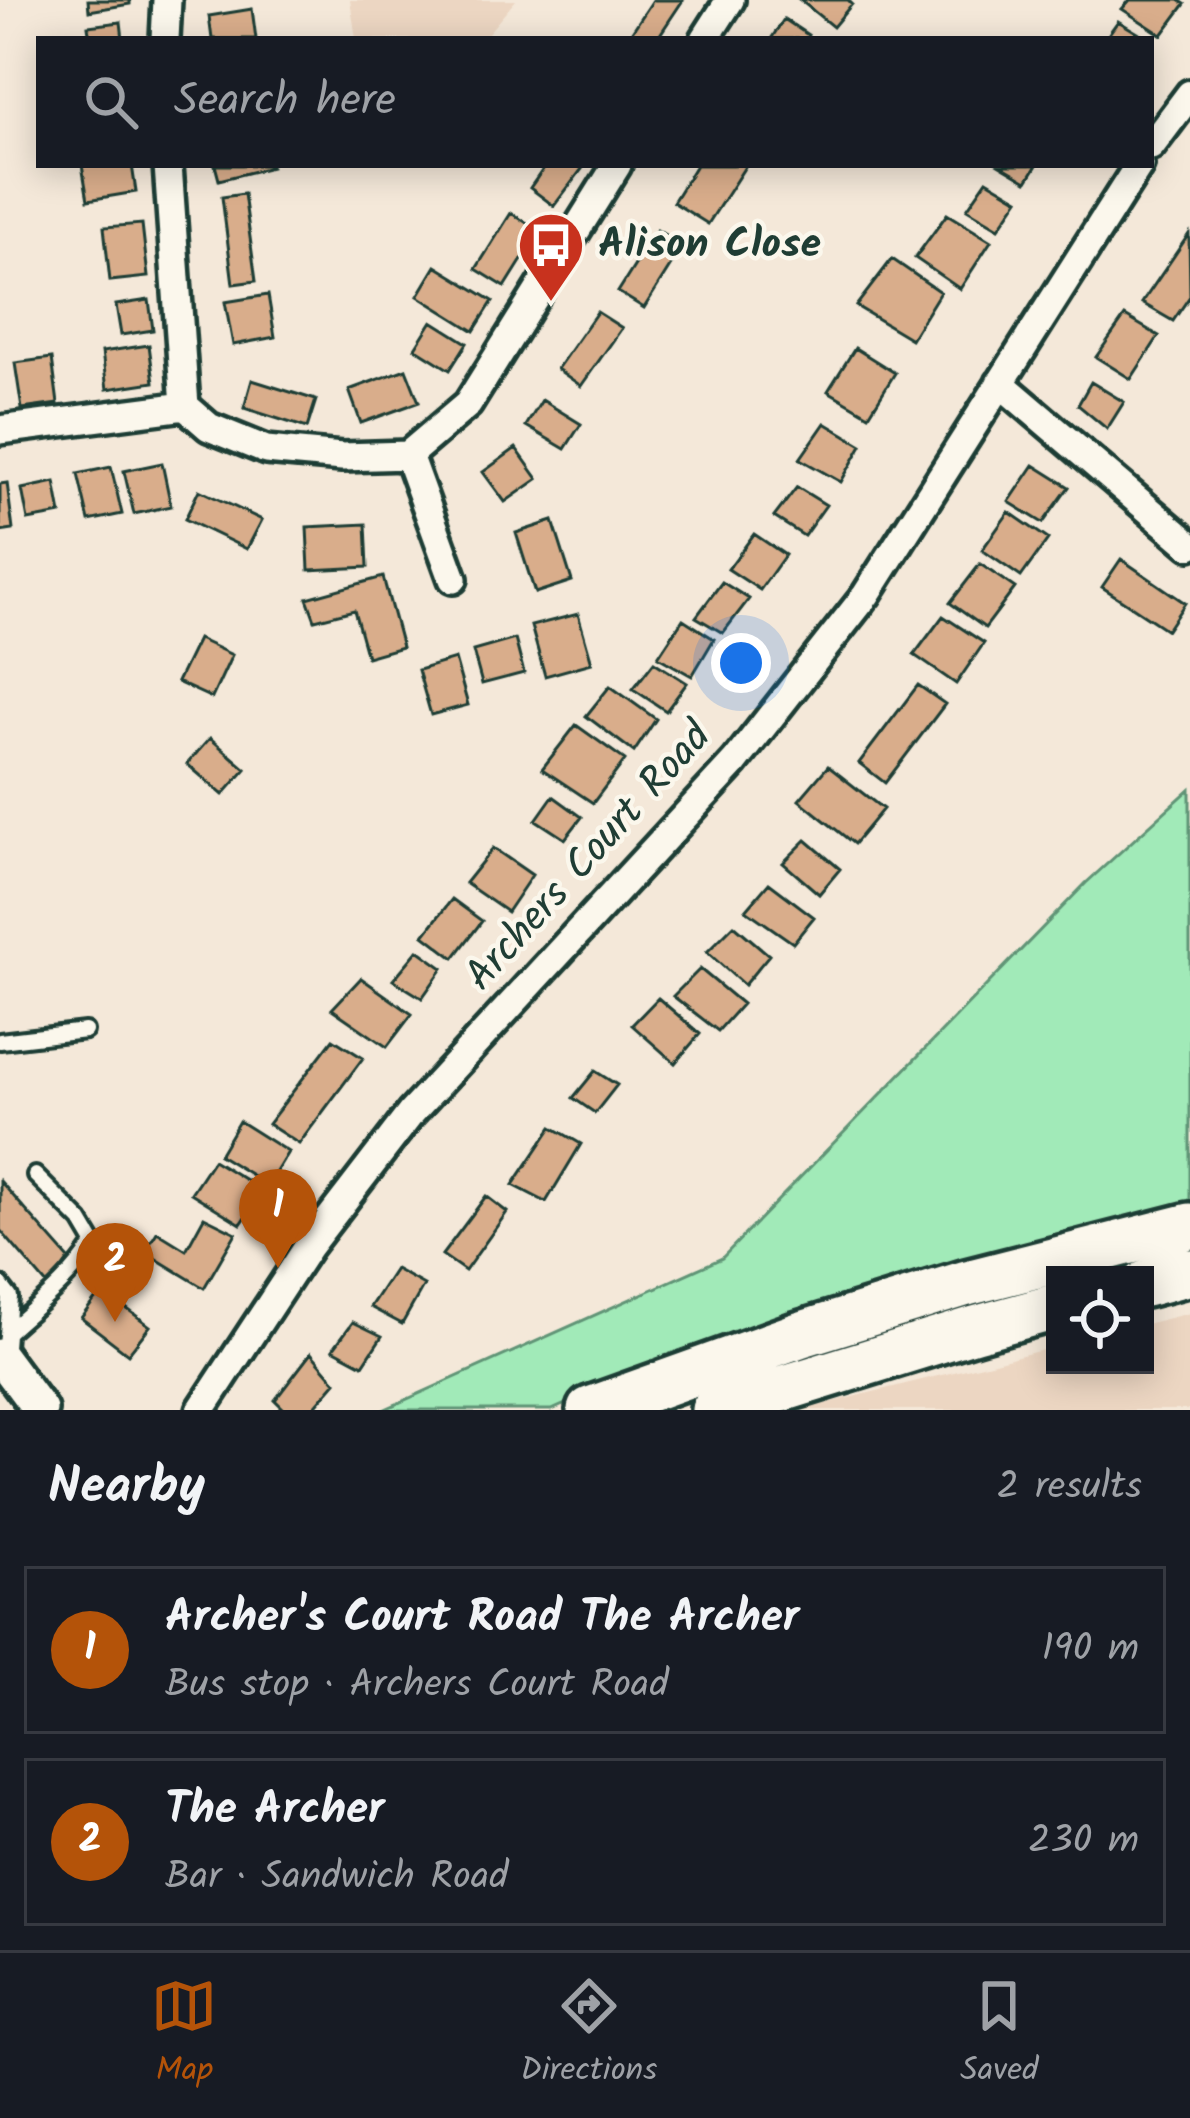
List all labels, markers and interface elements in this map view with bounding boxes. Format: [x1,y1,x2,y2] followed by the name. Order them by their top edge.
[36,36,1154,168] search box
[174,66,396,138] text: Search here
[78,69,144,135] icon: search
[516,210,586,304] bus stop icon: Alison Close
[598,212,821,279] place label: Alison Close
[711,633,771,693] your location
[449,706,730,1007] street label: Archers Court Road
[239,1169,317,1268] pin: 1
[76,1223,154,1322] pin: 2
[1046,1266,1154,1374] map controls
[1046,1266,1154,1374] button: locate
[48,1448,205,1529] text: Nearby
[997,1457,1142,1519] text: 2 results
[165,1583,799,1655] text: Archer's Court Road The Archer
[84,1619,96,1681] text: 1
[1042,1619,1139,1681] text: 190 m
[165,1655,669,1717] text: Bus stop · Archers Court Road
[165,1775,384,1847] text: The Archer
[79,1811,101,1873] text: 2
[1028,1811,1139,1873] text: 230 m
[165,1847,508,1909] text: Bar · Sandwich Road
[151,1973,217,2098] tab: Map
[520,1973,657,2098] tab: Directions
[960,1973,1039,2098] tab: Saved

